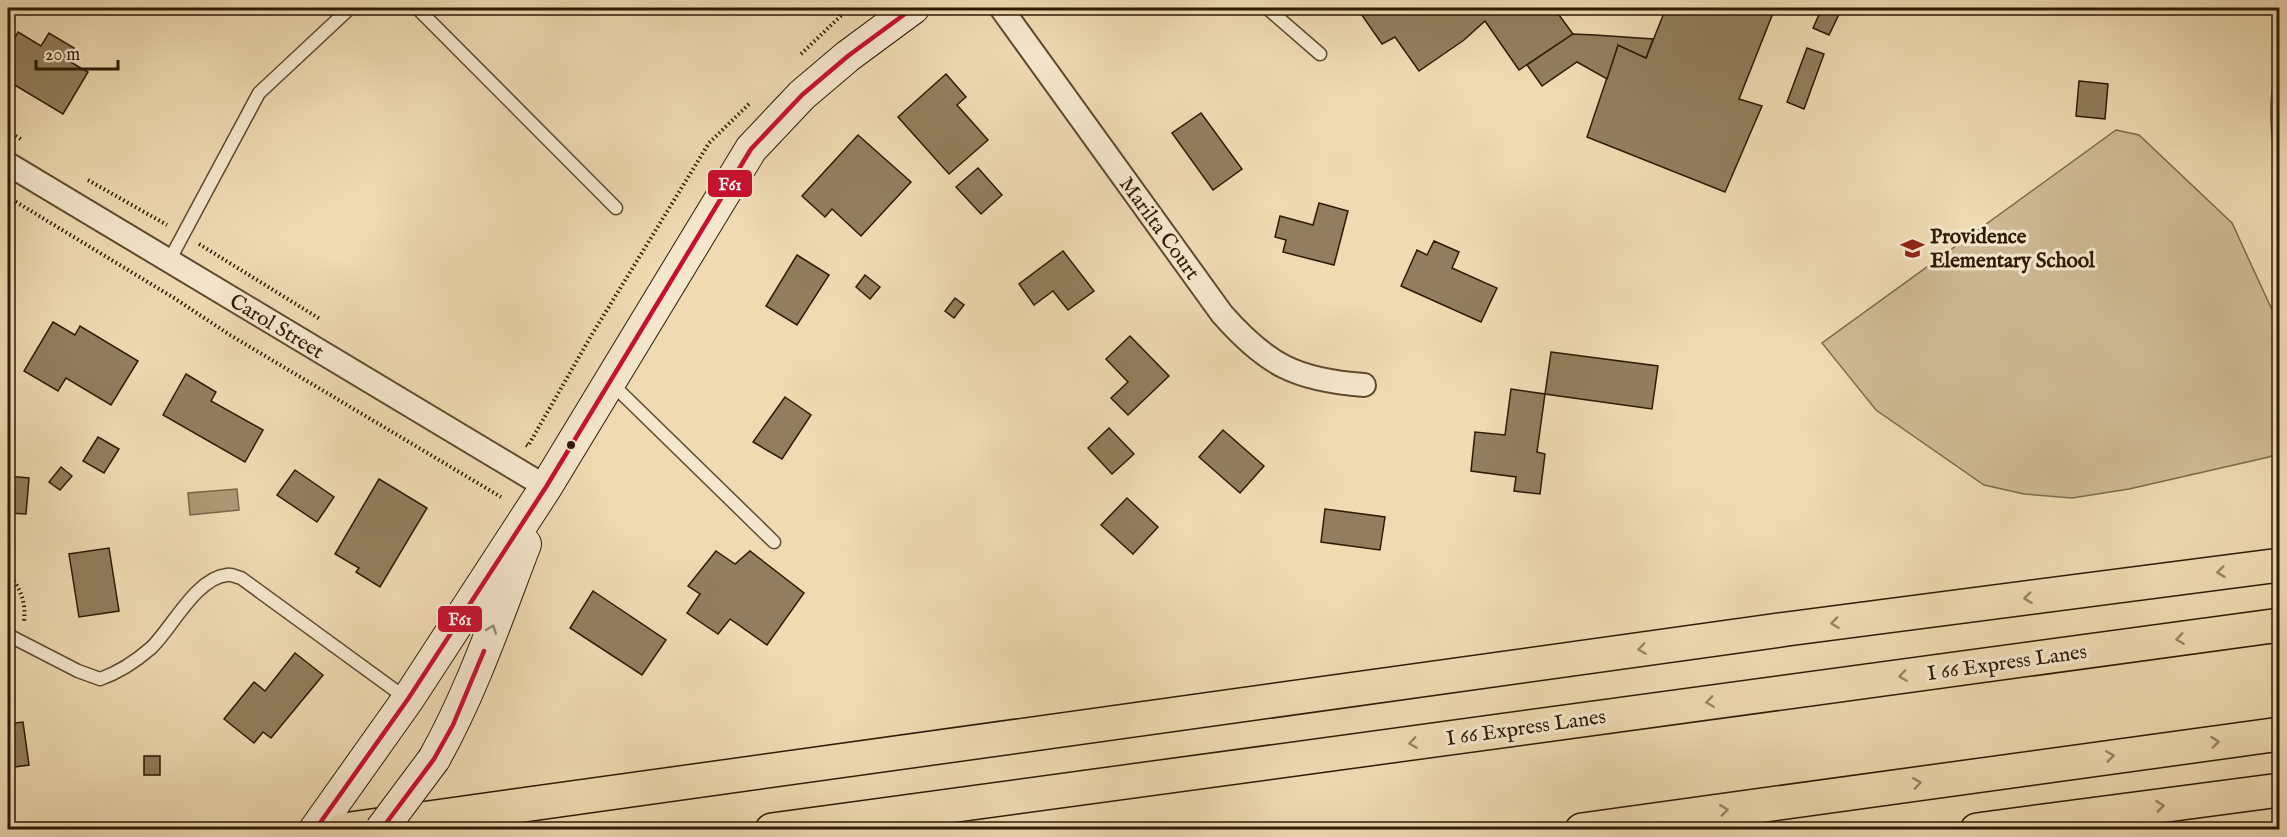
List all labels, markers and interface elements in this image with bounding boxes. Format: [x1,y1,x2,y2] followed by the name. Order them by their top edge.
[36,33,118,71] scale bar
[45,44,80,67] text: 20 m
[707,169,753,198] line badge: F61
[1112,172,1205,286] street label: Marilta Court
[719,176,741,196] text: F61
[1930,224,2096,275] place label: Providence Elementary School
[1899,235,1925,261] school or university icon: Providence Elementary School
[224,289,328,366] street label: Carol Street
[565,439,577,451] unlabelled marker
[2217,566,2226,578] one-way arrow
[2024,591,2033,603] one-way arrow
[437,605,483,633] line badge: F61
[449,611,471,631] text: F61
[1830,616,1839,629] one-way arrow
[485,624,497,635] one-way arrow
[2175,632,2184,644] one-way arrow
[1926,639,2089,688] street label: I 66 Express Lanes
[1637,643,1646,655] one-way arrow
[1899,670,1908,682] one-way arrow
[1706,696,1715,708] one-way arrow
[1445,704,1608,753] street label: I 66 Express Lanes
[1408,736,1417,748] one-way arrow
[2211,736,2220,749] one-way arrow
[2105,750,2114,763] one-way arrow
[1912,777,1921,789] one-way arrow
[2155,800,2165,812] one-way arrow
[1719,804,1728,816] one-way arrow

